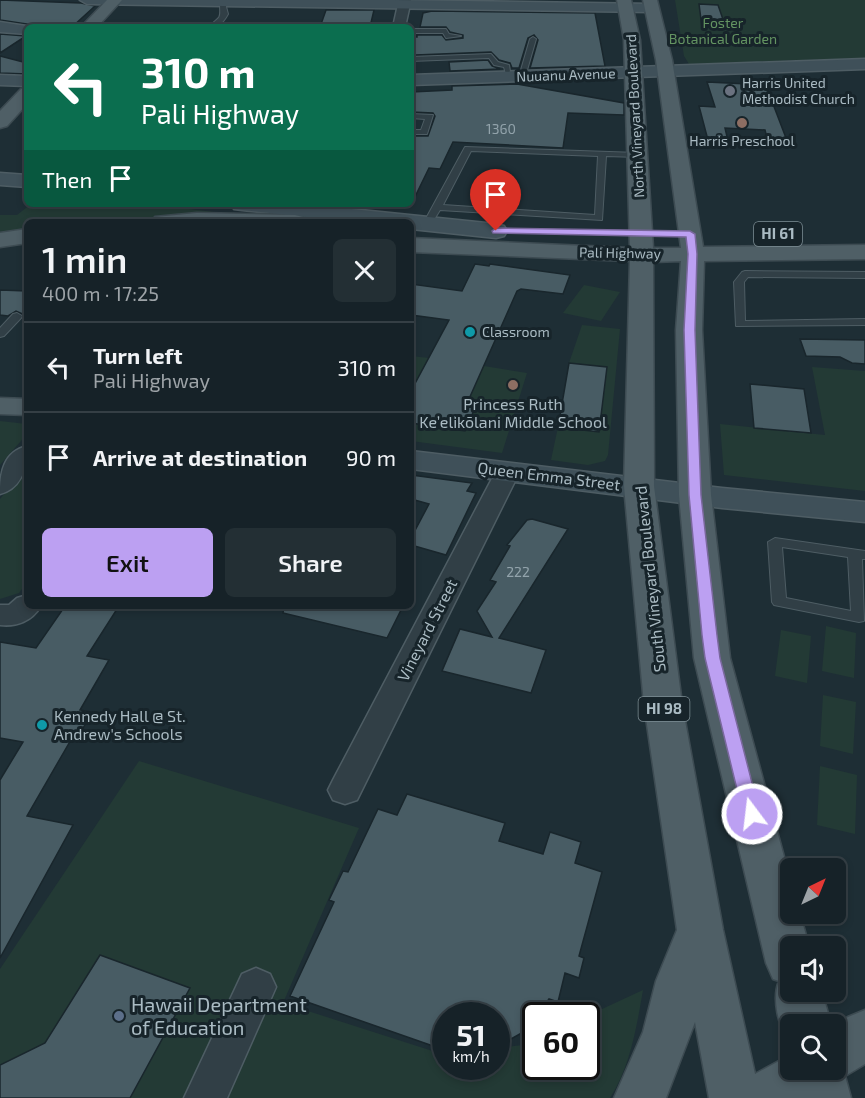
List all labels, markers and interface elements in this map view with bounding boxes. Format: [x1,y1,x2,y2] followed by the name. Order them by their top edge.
[669,14,777,47] park label: Foster Botanical Garden
[622,34,647,198] street label: North Vineyard Boulevard
[141,46,256,96] text: 310 m
[42,48,120,126] icon: left
[516,64,616,85] street label: Nuuanu Avenue
[742,74,855,107] place label: Harris United Methodist Church
[723,84,737,98] marker: Harris United Methodist Church
[141,97,299,129] text: Pali Highway
[735,116,749,130] marker: Harris Preschool
[486,120,516,137] house number: 1360
[689,132,796,149] place label: Harris Preschool
[104,162,137,195] icon: arrive
[42,166,92,192] text: Then
[470,169,521,231] pin
[479,178,512,211] icon: arrive
[754,222,802,246] road number: HI 61
[42,237,127,280] text: 1 min
[333,239,396,302] button: close
[579,243,662,262] street label: Pali Highway
[42,281,159,305] text: 400 m · 17:25
[482,323,550,340] place label: Classroom
[463,325,477,339] marker: Classroom
[93,342,182,368] text: Turn left
[42,351,75,384] icon: left
[338,354,396,380] text: 310 m
[93,368,210,392] text: Pali Highway
[506,378,520,392] marker: Princess Ruth Ke’elikōlani Middle School
[419,394,607,431] place label: Princess Ruth Ke’elikōlani Middle School
[42,441,75,474] icon: arrive
[93,444,307,470] text: Arrive at destination
[346,444,396,470] text: 90 m
[476,457,622,495] street label: Queen Emma Street
[630,485,669,673] street label: South Vineyard Boulevard
[42,528,213,597] button: Exit
[225,528,396,597] button: Share
[506,563,530,580] house number: 222
[393,575,460,684] street label: Vineyard Street
[638,697,690,721] road number: HI 98
[54,706,186,743] place label: Kennedy Hall @ St. Andrew's Schools
[35,718,49,732] marker: Kennedy Hall @ St. Andrew's Schools
[720,782,784,846] position arrow
[780,858,846,924] north arrow
[780,858,846,1080] map controls
[780,936,846,1002] button: sound
[131,992,307,1039] place label: Hawaii Department of Education
[522,1002,600,1080] speed limit sign: 60
[112,1009,126,1023] marker: Hawaii Department of Education
[780,1014,846,1080] button: search
[456,1016,486,1052] text: 51
[452,1047,490,1065] text: km/h

